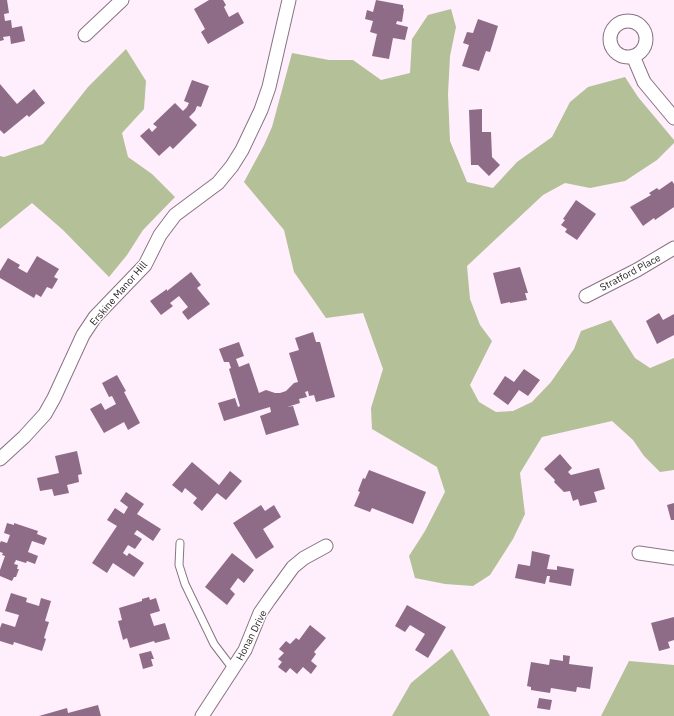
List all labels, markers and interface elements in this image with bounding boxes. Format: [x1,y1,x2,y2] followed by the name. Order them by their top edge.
[598,251,663,294] street label: Stratford Place
[87,258,150,328] street label: Erskine Manor Hill
[233,607,270,663] street label: Honan Drive

